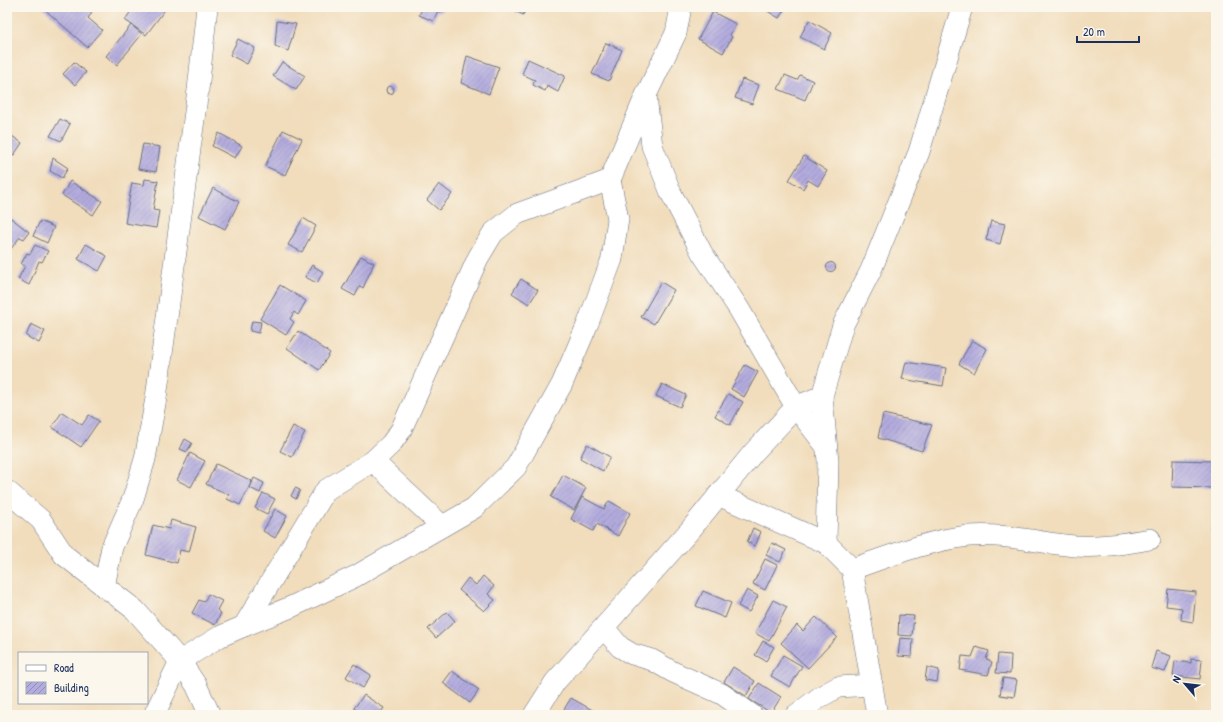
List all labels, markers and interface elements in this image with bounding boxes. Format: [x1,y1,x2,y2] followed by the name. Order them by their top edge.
[1077,18,1139,44] scale bar
[1083,23,1105,40] text: 20 m
[18,652,148,704] legend
[54,659,74,676] text: Road
[1165,664,1205,704] north arrow
[1169,673,1184,685] text: N
[54,679,89,696] text: Building

